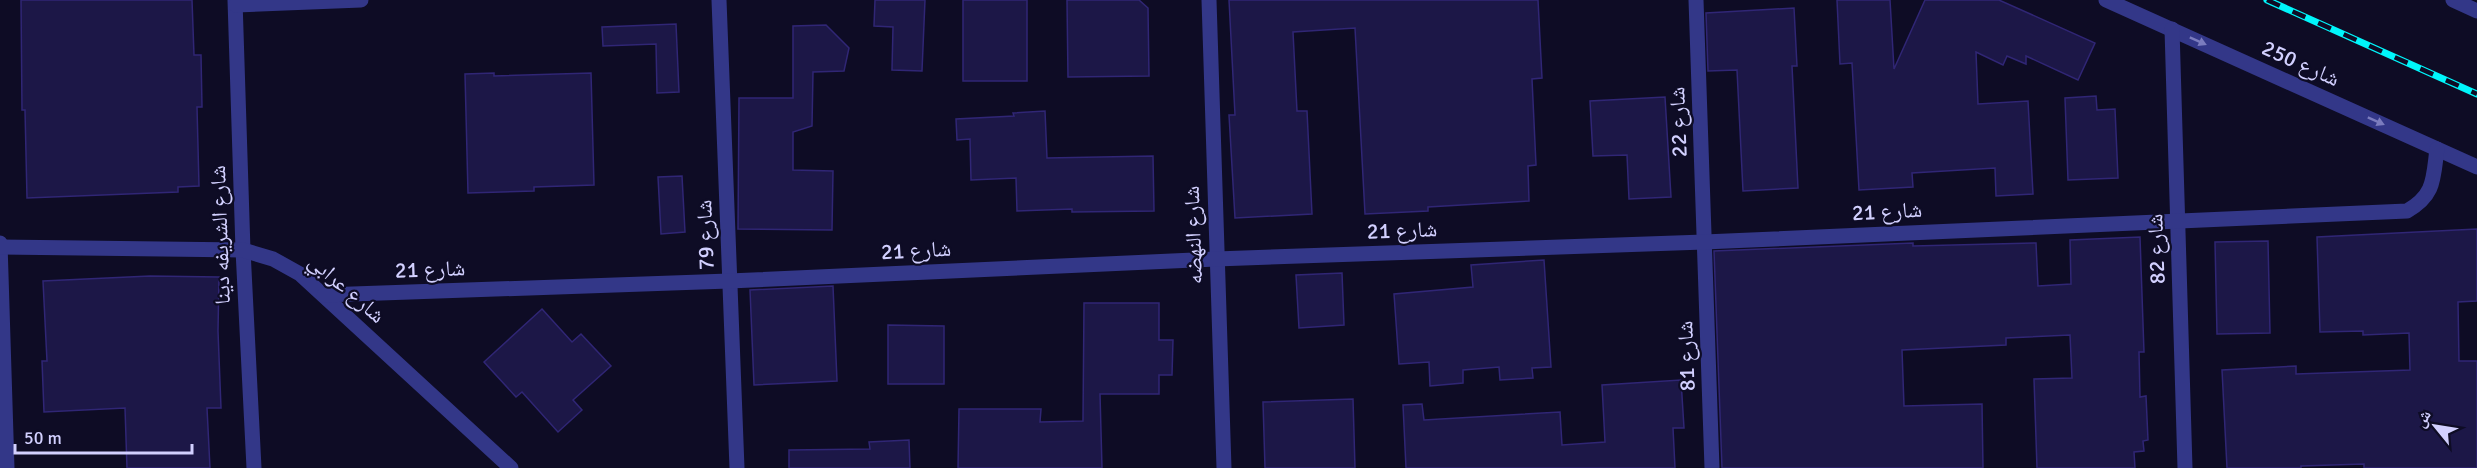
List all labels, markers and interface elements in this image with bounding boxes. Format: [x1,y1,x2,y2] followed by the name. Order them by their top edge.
[2258,34,2344,92] street label: شارع 250
[2189,37,2207,47] one-way arrow
[1663,86,1693,158] street label: شارع 22
[2367,117,2384,126] one-way arrow
[204,165,236,305] street label: شارع الشريفه دينا
[1178,185,1208,285] street label: شارع النهضه
[1851,196,1923,226] street label: شارع 21
[690,199,720,271] street label: شارع 79
[2141,213,2171,285] street label: شارع 82
[1366,215,1438,245] street label: شارع 21
[880,235,952,265] street label: شارع 21
[301,247,391,331] street label: شارع عرابي
[394,254,466,284] street label: شارع 21
[1671,320,1701,392] street label: شارع 81
[2405,396,2465,456] north arrow
[2410,407,2436,431] text: ش
[15,417,192,455] scale bar
[24,427,62,449] text: 50 m

